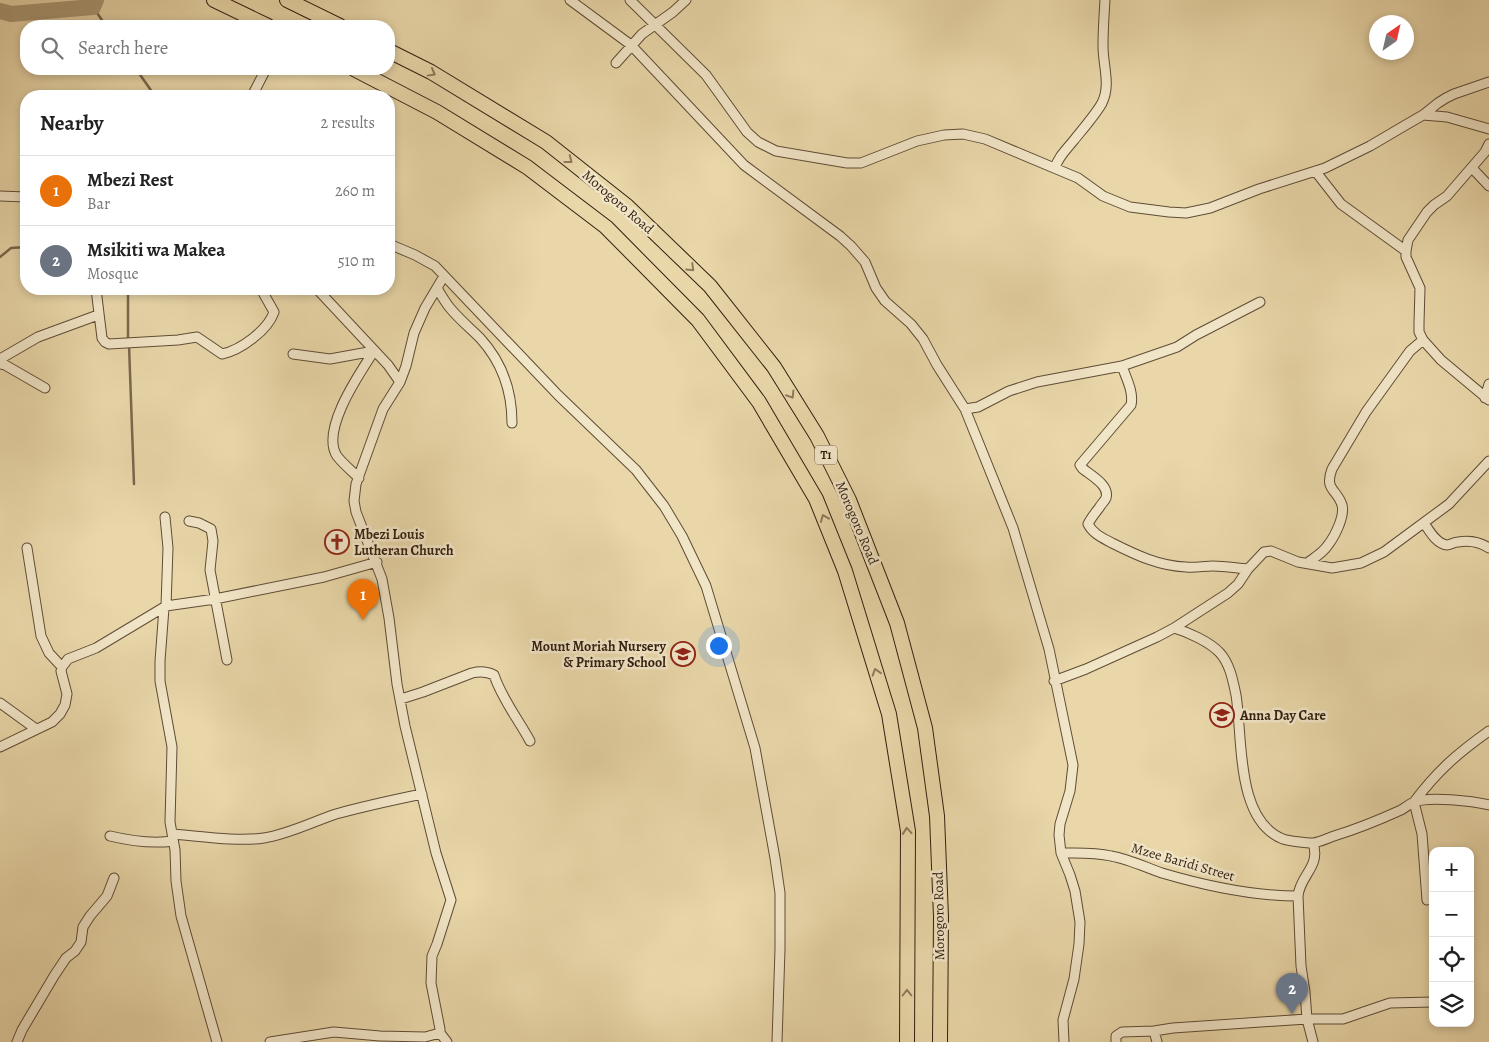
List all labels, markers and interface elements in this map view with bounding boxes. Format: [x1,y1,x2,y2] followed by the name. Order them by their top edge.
[1369,15,1414,60] north arrow
[20,20,395,75] search box
[38,34,66,62] icon: search
[78,35,168,61] text: Search here
[427,67,436,77] one-way arrow
[40,109,103,137] text: Nearby
[320,112,375,134] text: 2 results
[563,155,572,163] one-way arrow
[578,166,658,239] street label: Morogoro Road
[87,167,174,193] text: Mbezi Rest
[53,180,59,202] text: 1
[335,180,375,202] text: 260 m
[87,193,110,215] text: Bar
[87,237,225,263] text: Msikiti wa Makea
[52,250,60,272] text: 2
[338,250,375,272] text: 510 m
[685,262,694,271] one-way arrow
[87,263,139,285] text: Mosque
[785,389,794,399] one-way arrow
[815,446,837,464] road number: T1
[831,478,883,568] street label: Morogoro Road
[819,514,830,523] one-way arrow
[354,525,454,560] place label: Mbezi Louis Lutheran Church
[324,529,350,555] church icon: Mbezi Louis Lutheran Church
[347,579,379,620] pin: 1
[706,633,732,659] your location
[531,637,667,672] place label: Mount Moriah Nursery & Primary School
[670,641,696,667] school or university icon: Mount Moriah Nursery & Primary School
[871,668,881,676] one-way arrow
[1209,702,1235,728] school or university icon: Anna Day Care
[1239,706,1327,725] place label: Anna Day Care
[902,827,913,835] one-way arrow
[1129,838,1237,886] street label: Mzee Baridi Street
[1429,847,1474,1027] map controls
[1429,847,1474,892] button: +
[929,871,949,961] street label: Morogoro Road
[1429,892,1474,937] button: −
[1429,937,1474,982] button: locate
[1276,973,1308,1014] pin: 2
[1429,982,1474,1027] button: layers
[902,989,913,997] one-way arrow

